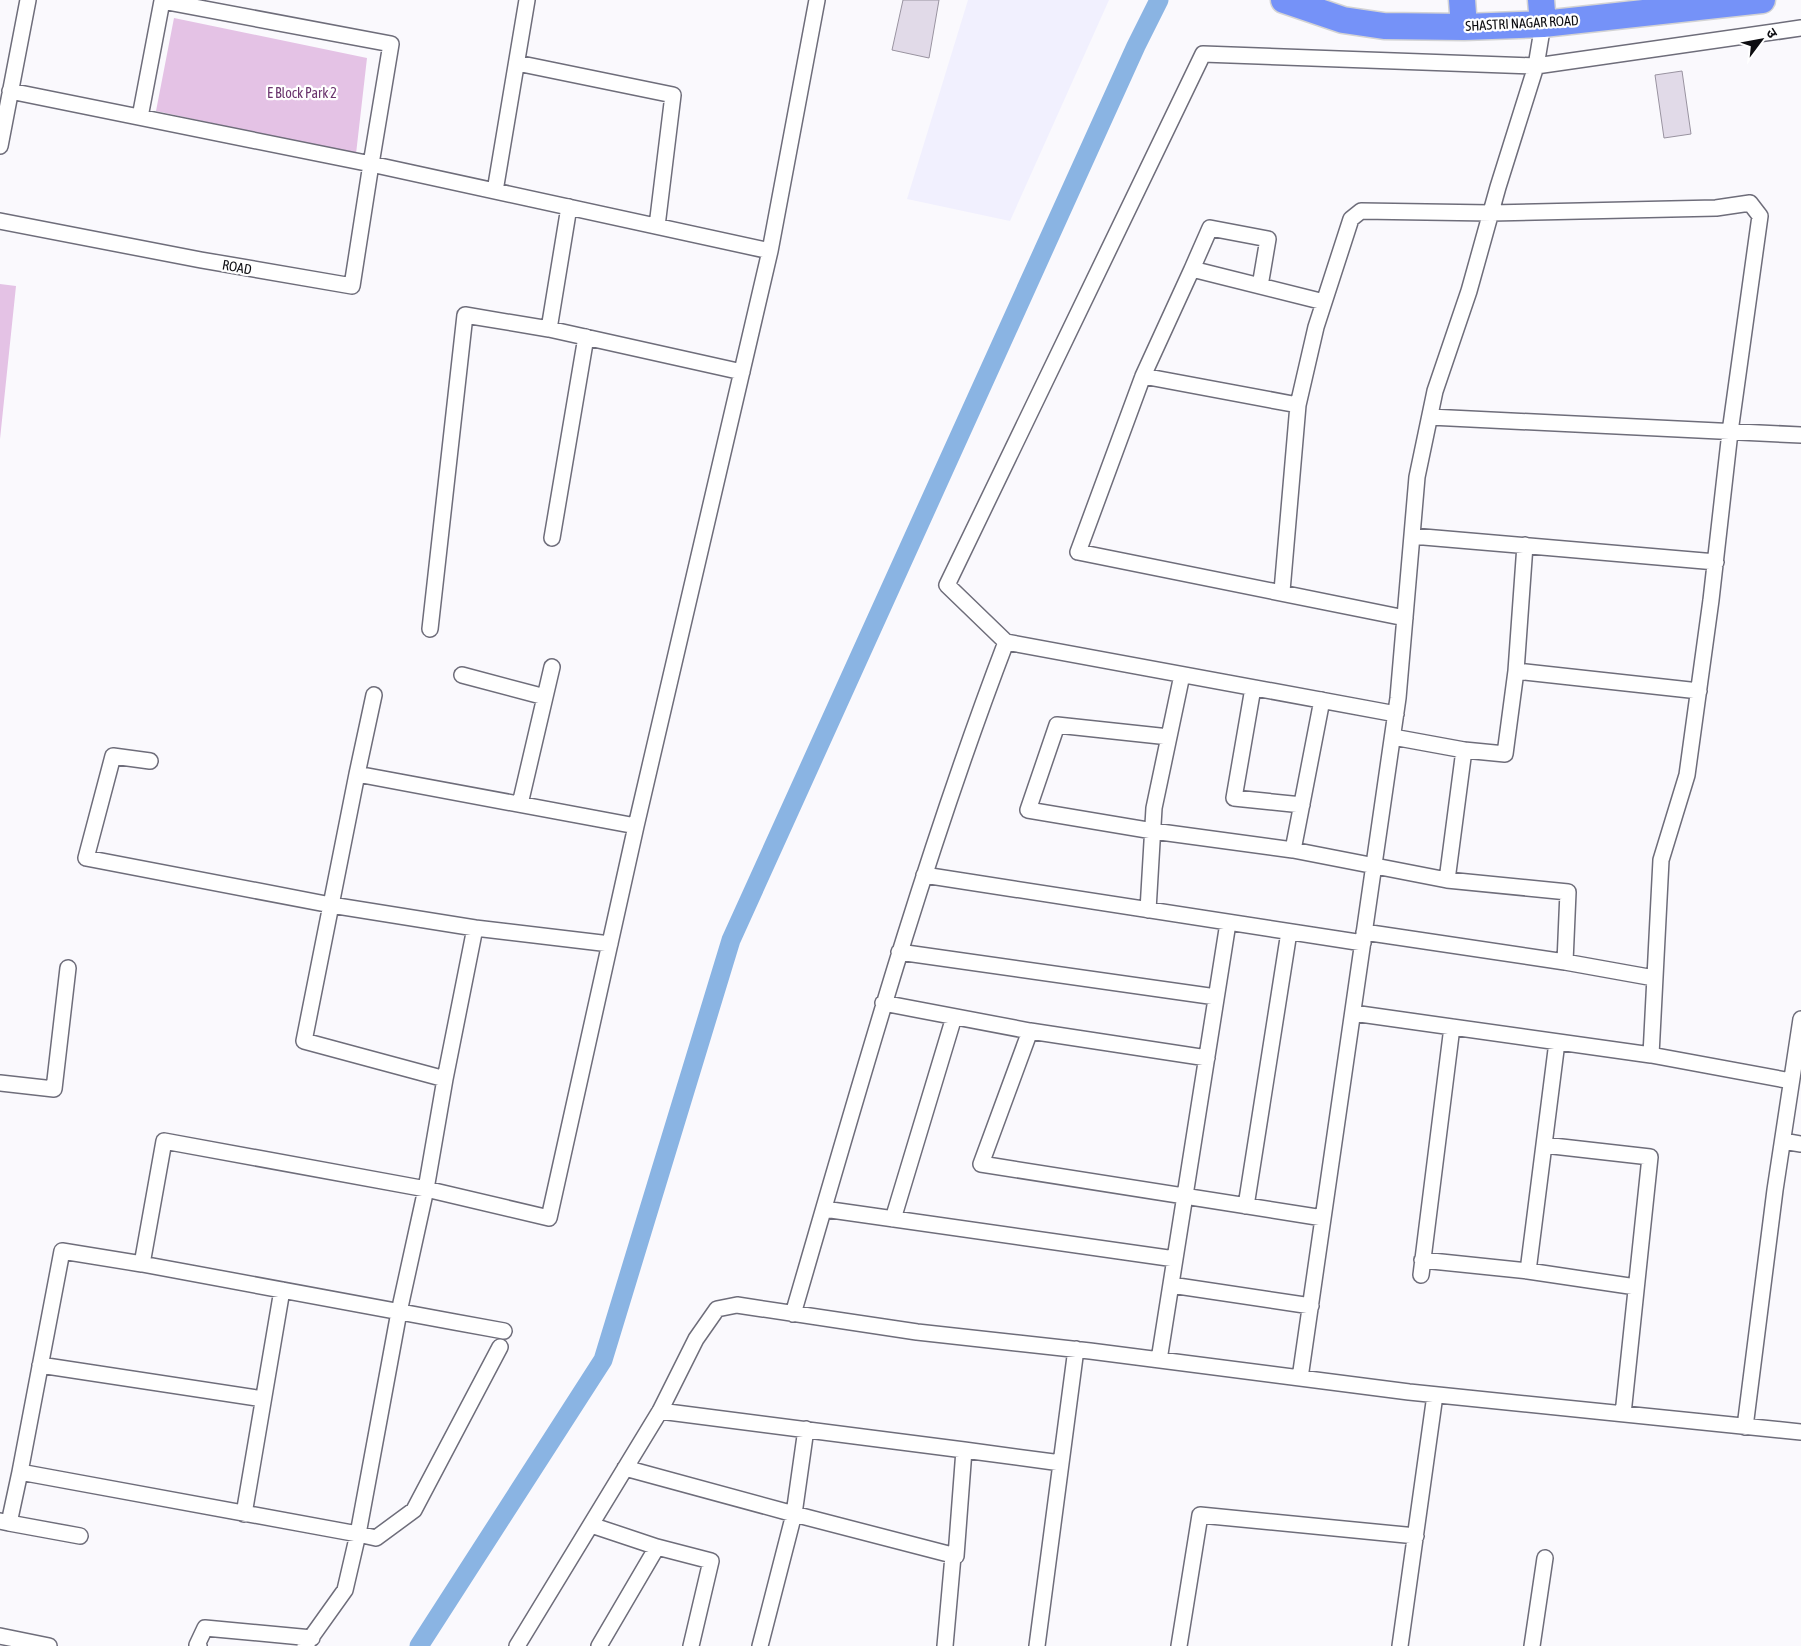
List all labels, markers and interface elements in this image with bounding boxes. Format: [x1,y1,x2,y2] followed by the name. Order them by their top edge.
[1465,12,1579,34] street label: SHASTRI NAGAR ROAD
[1736,15,1786,65] north arrow
[1763,25,1781,42] text: उ
[267,85,337,101] park label: E Block Park 2
[221,257,253,277] street label: ROAD

